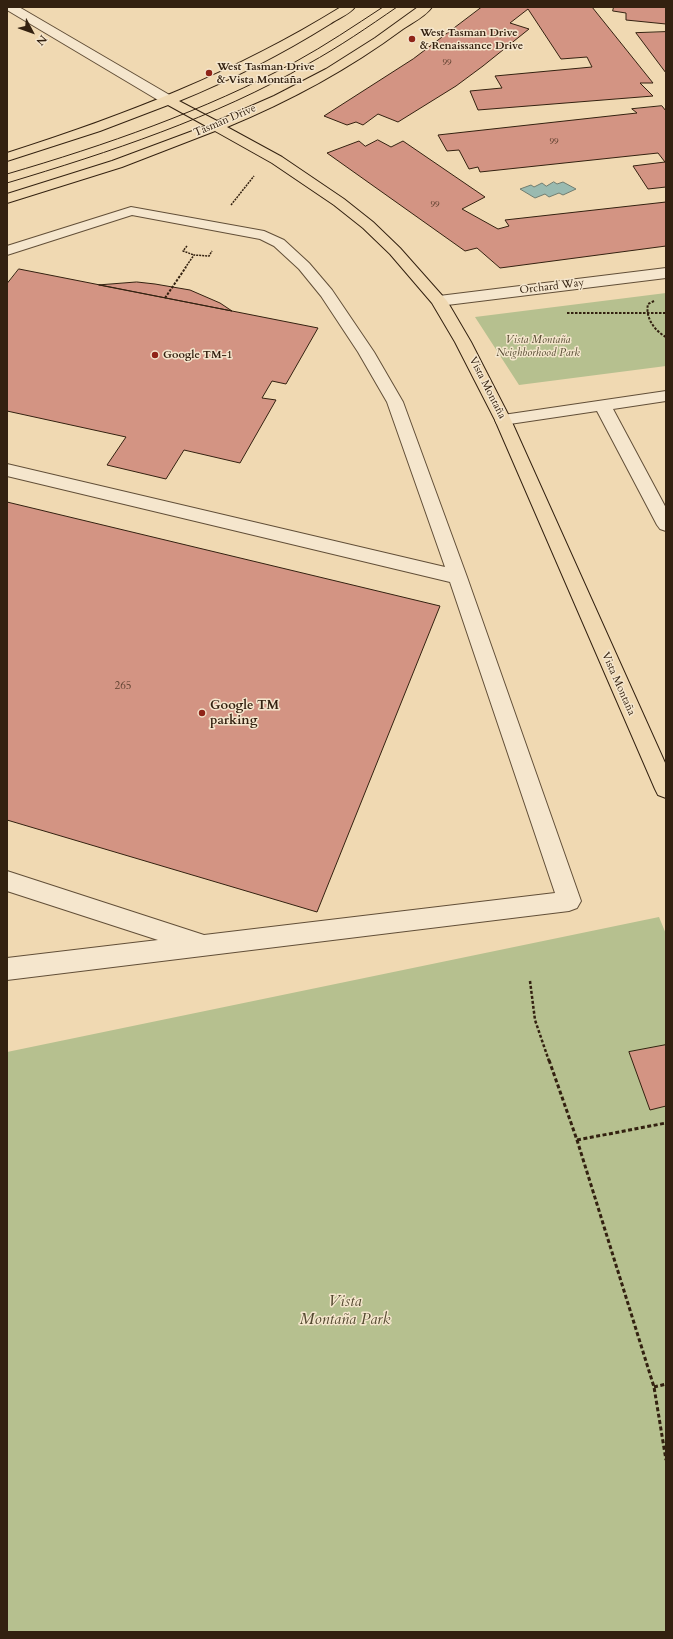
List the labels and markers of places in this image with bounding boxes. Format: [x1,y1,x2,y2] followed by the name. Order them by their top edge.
[420,26,523,52] place label: West Tasman Drive & Renaissance Drive
[407,34,417,44] marker: West Tasman Drive & Renaissance Drive
[217,60,315,86] place label: West Tasman Drive & Vista Montaña
[204,68,214,78] marker: West Tasman Drive & Vista Montaña
[163,348,232,362] place label: Google TM-1
[150,350,160,360] marker: Google TM-1
[210,698,279,729] place label: Google TM parking
[197,708,207,718] marker: Google TM parking

